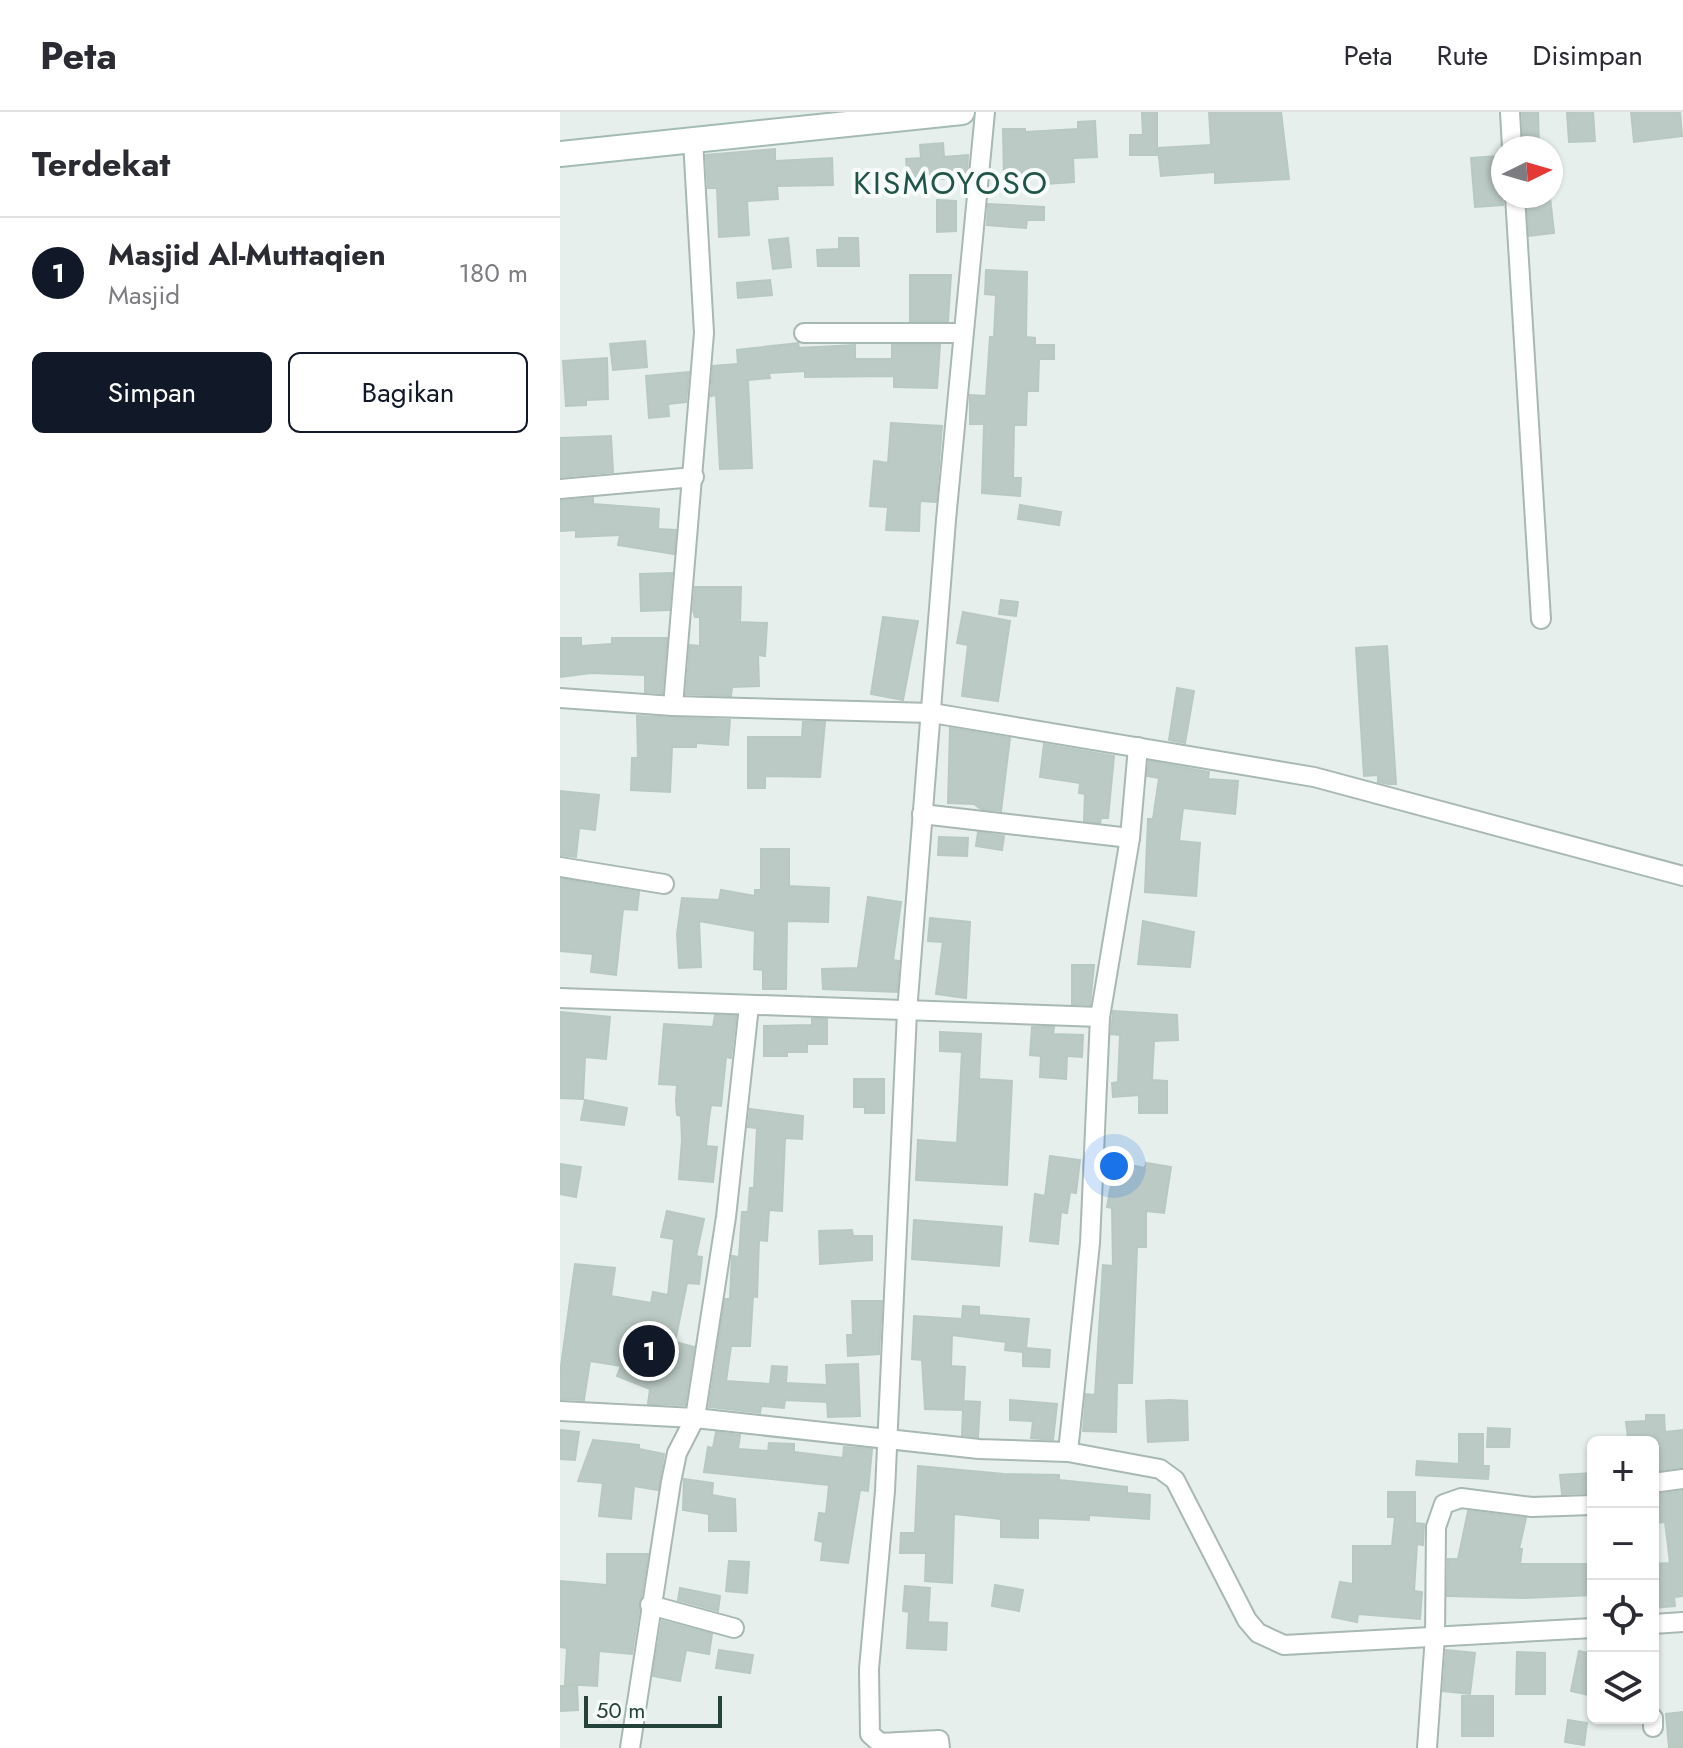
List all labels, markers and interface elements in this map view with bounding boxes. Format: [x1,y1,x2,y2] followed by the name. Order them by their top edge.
[40,28,117,83] text: Peta
[1343,35,1393,76] text: Peta
[1437,35,1488,76] text: Rute
[1532,35,1643,76] text: Disimpan
[1491,136,1563,208] north arrow
[32,140,170,189] text: Terdekat
[853,160,1049,206] district label: KISMOYOSO
[108,233,386,276] text: Masjid Al-Muttaqien
[51,254,65,292] text: 1
[458,254,528,292] text: 180 m
[108,276,180,314] text: Masjid
[32,352,272,433] button: Simpan
[288,352,528,433] button: Bagikan
[1094,1146,1134,1186] your location
[623,1321,675,1381] pin: 1
[1587,1436,1659,1724] map controls
[1587,1436,1659,1508] button: +
[1587,1508,1659,1580] button: −
[1587,1580,1659,1652] button: locate
[1587,1652,1659,1724] button: layers
[584,1692,722,1728] scale bar
[596,1694,645,1726] text: 50 m

